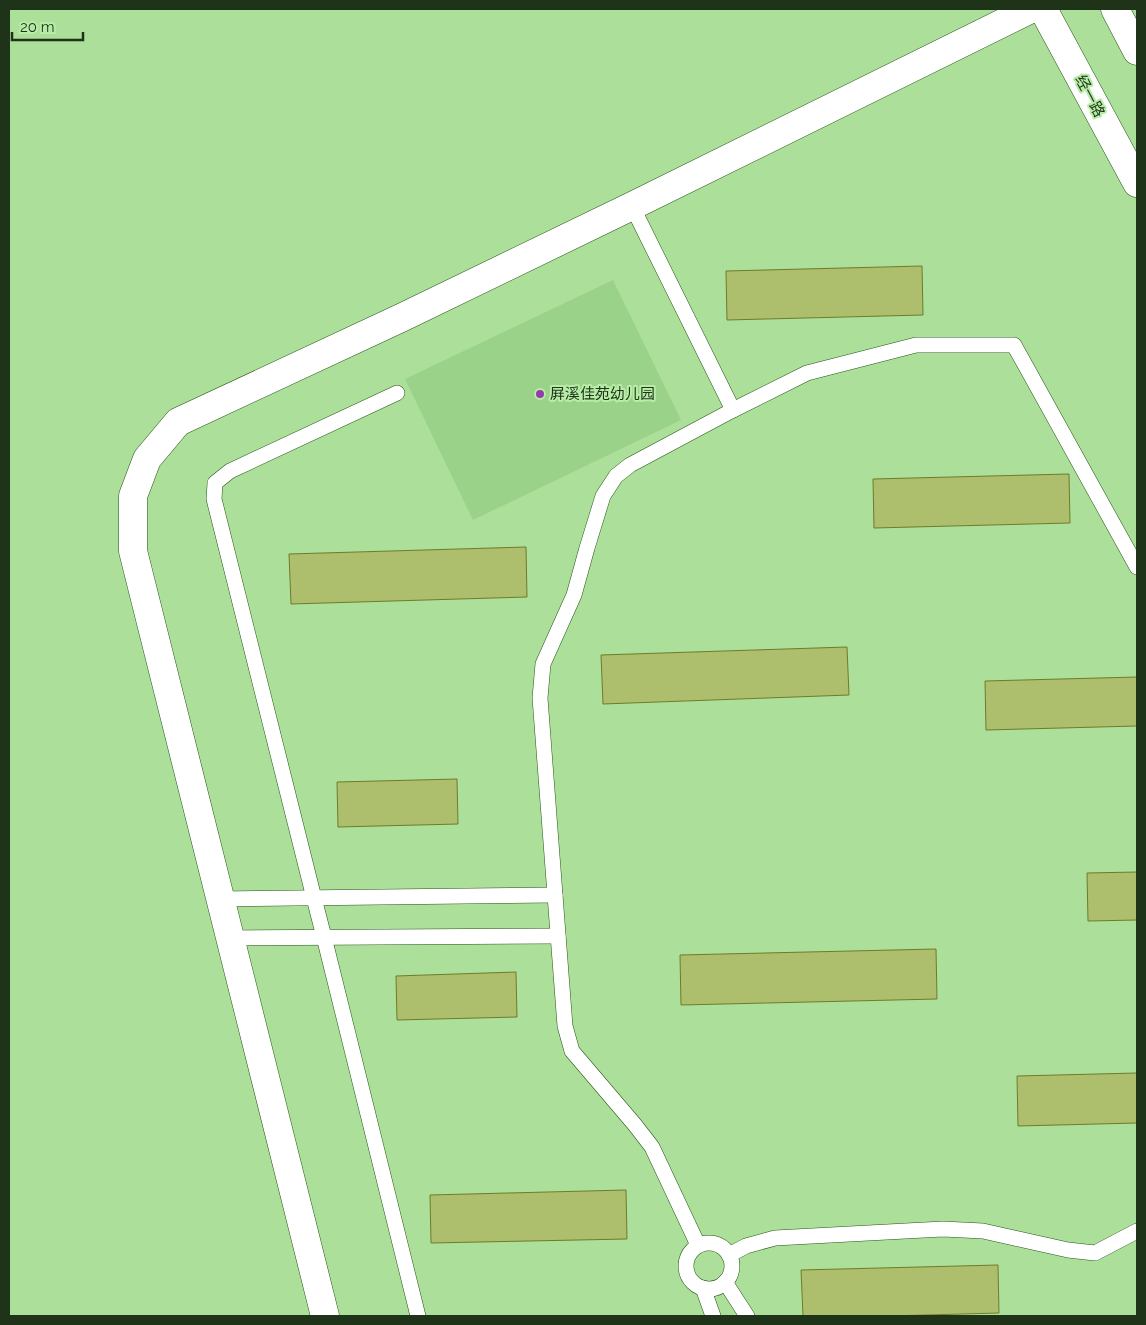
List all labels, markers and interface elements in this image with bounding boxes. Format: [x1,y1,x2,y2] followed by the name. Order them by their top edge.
[12,10,84,42] scale bar
[20,18,55,36] text: 20 m
[1071,72,1109,120] street label: 经一路
[550,385,655,403] place label: 屛溪佳苑幼儿园
[534,388,546,400] marker: 屛溪佳苑幼儿园

